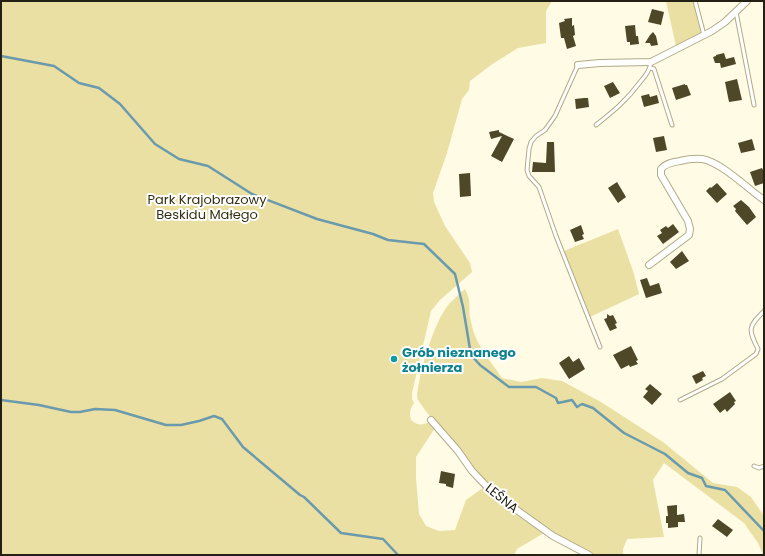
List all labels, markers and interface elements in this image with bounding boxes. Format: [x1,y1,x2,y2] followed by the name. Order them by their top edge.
[148,190,267,224] park label: Park Krajobrazowy Beskidu Małego
[402,343,516,377] place label: Grób nieznanego żołnierza
[389,354,399,364] marker: Grób nieznanego żołnierza
[481,479,523,517] street label: LEŚNA

